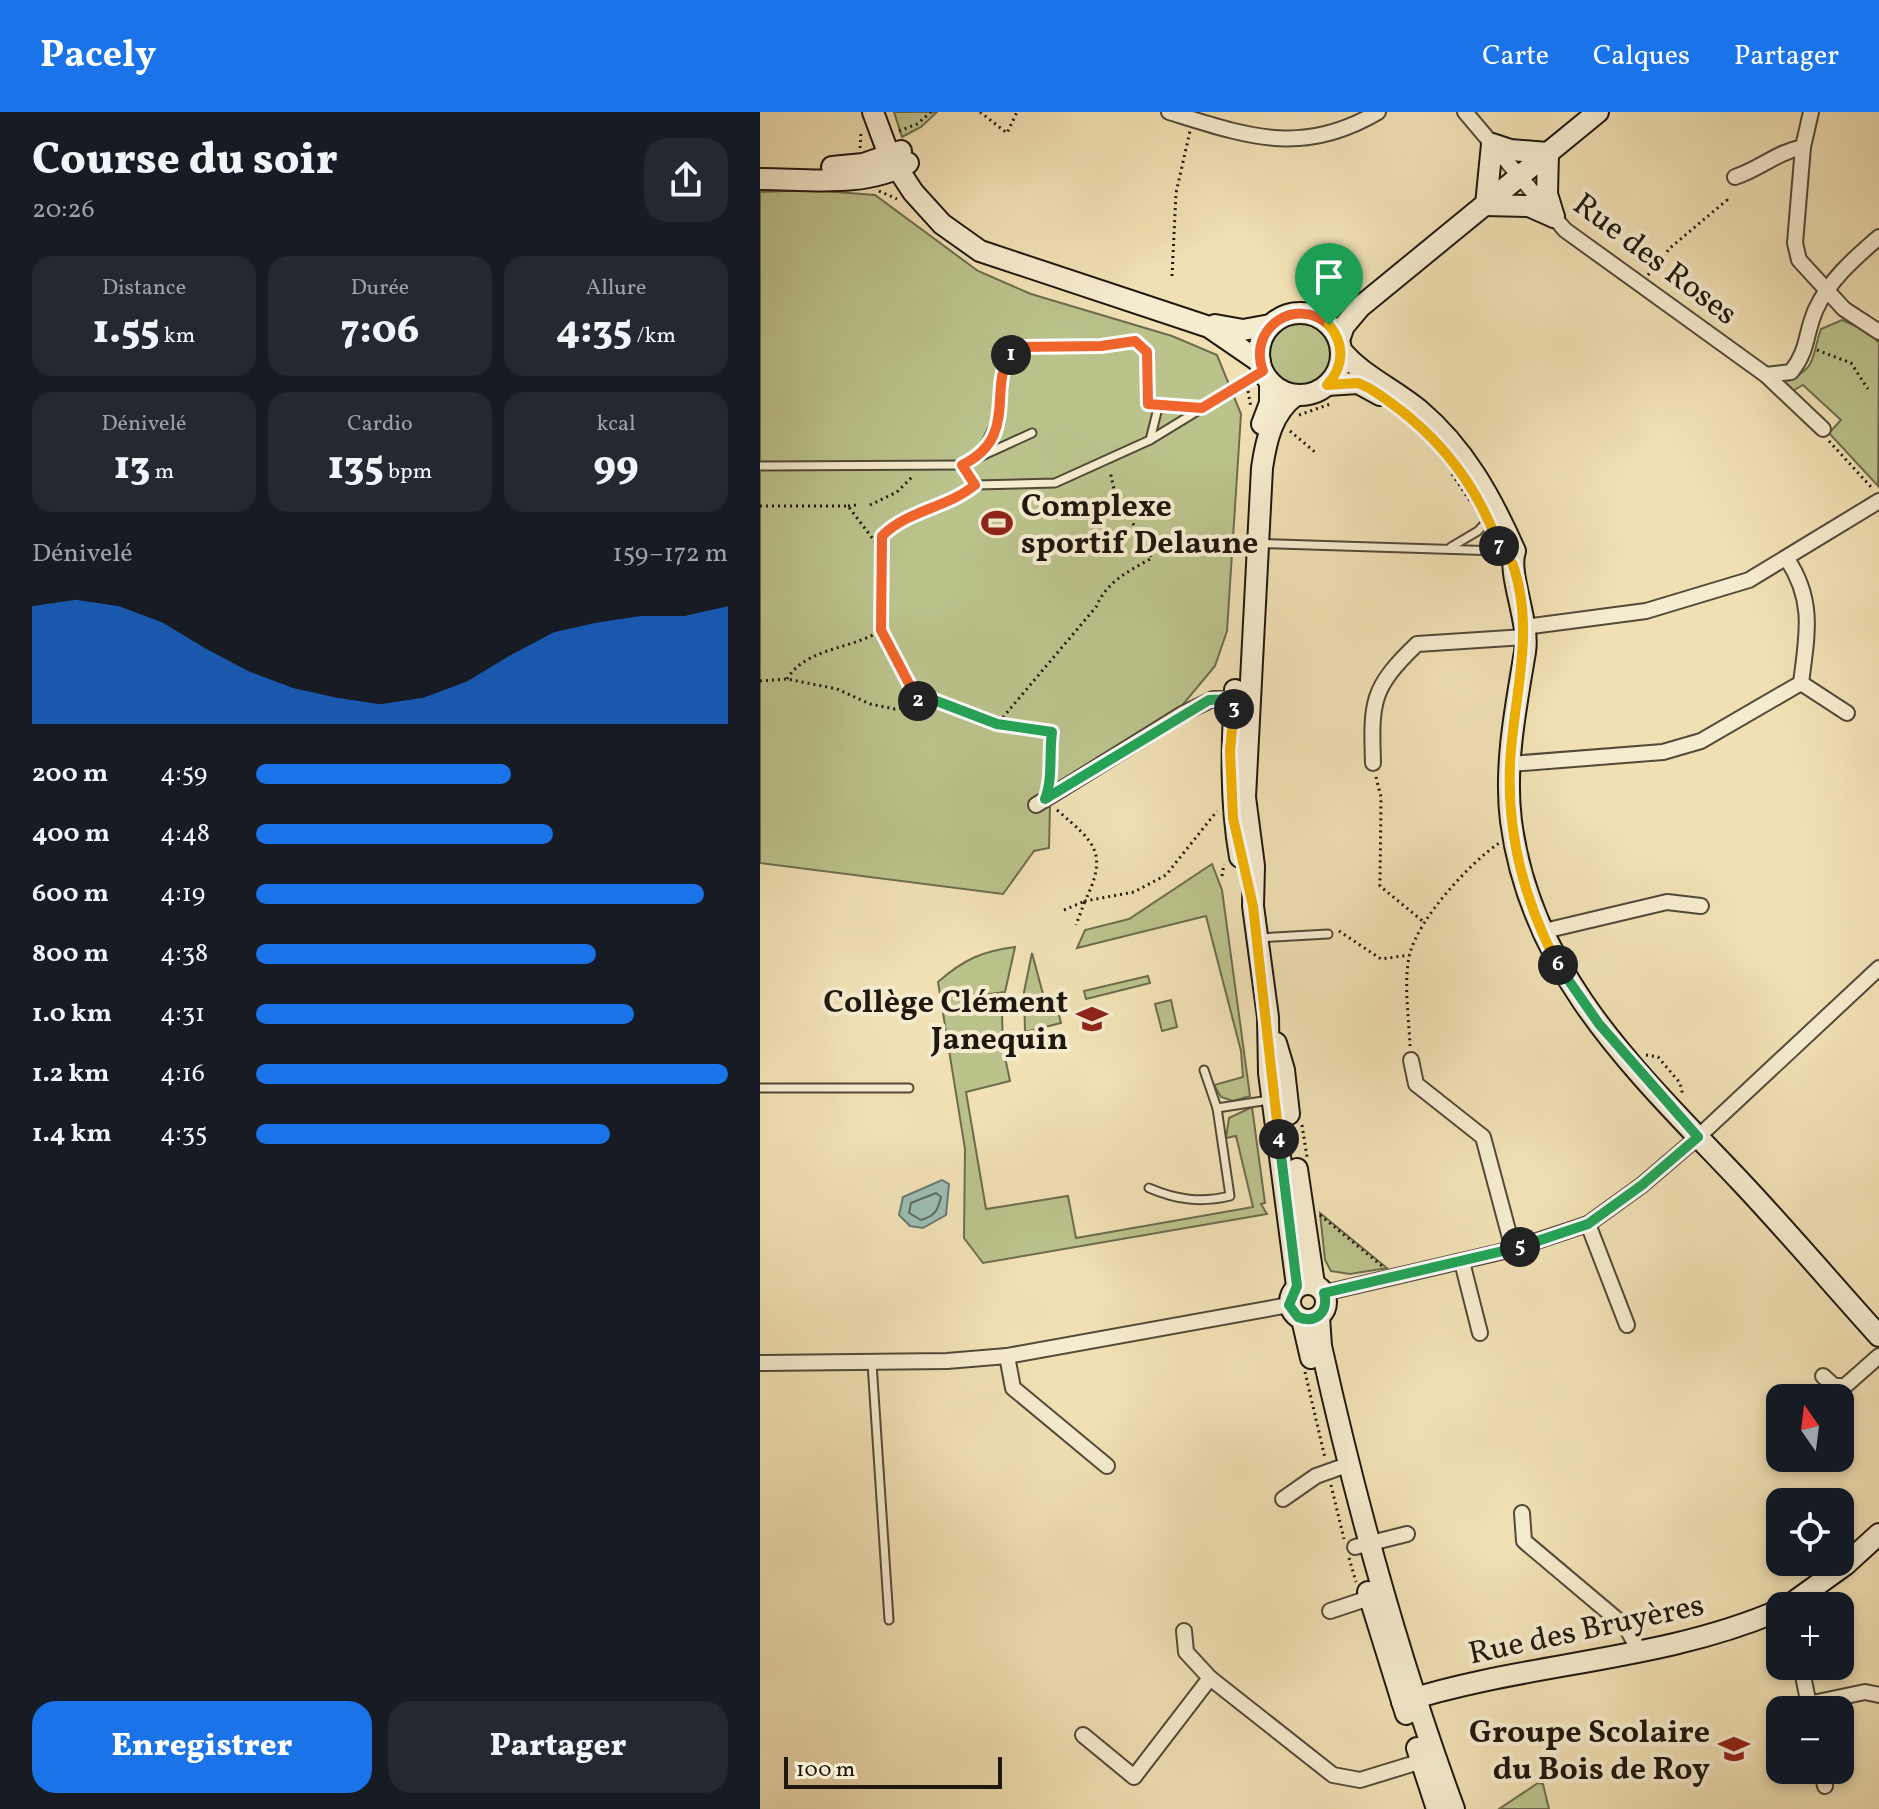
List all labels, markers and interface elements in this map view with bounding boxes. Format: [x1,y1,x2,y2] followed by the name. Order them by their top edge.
[40,30,156,83] text: Pacely
[1482,37,1549,76] text: Carte
[1593,37,1690,76] text: Calques
[1734,37,1839,76] text: Partager
[32,131,338,192] text: Course du soir
[644,138,728,222] button: share
[1563,184,1746,337] street label: Rue des Roses
[32,192,95,228] text: 20:26
[1295,243,1363,325] pin
[1307,255,1351,299] icon: arrive
[102,273,186,304] text: Distance
[351,273,409,304] text: Durée
[586,273,646,304] text: Allure
[93,304,159,360] text: 1.55
[341,304,419,360] text: 7:06
[556,304,632,360] text: 4:35
[159,321,195,352] text: km
[632,321,676,352] text: /km
[991,335,1031,375] pin: 1
[1007,339,1015,370] text: 1
[101,409,187,440] text: Dénivelé
[347,409,413,440] text: Cardio
[596,409,636,440] text: kcal
[114,440,150,496] text: 13
[328,440,384,496] text: 135
[593,440,639,496] text: 99
[150,457,174,488] text: m
[384,457,432,488] text: bpm
[1021,486,1258,567] place label: Complexe sportif Delaune
[980,506,1014,540] sports icon: Complexe sportif Delaune
[1479,526,1519,566] pin: 7
[1494,530,1504,561] text: 7
[32,536,133,572] text: Dénivelé
[613,536,728,572] text: 159–172 m
[898,681,938,721] pin: 2
[912,685,924,716] text: 2
[1214,689,1254,729] pin: 3
[1228,693,1240,724] text: 3
[32,756,108,792] text: 200 m
[160,756,207,792] text: 4:59
[32,816,110,852] text: 400 m
[160,816,210,852] text: 4:48
[32,876,109,912] text: 600 m
[160,876,205,912] text: 4:19
[32,936,109,972] text: 800 m
[160,936,208,972] text: 4:38
[1538,945,1578,985] pin: 6
[1552,949,1564,980] text: 6
[823,982,1068,1063] place label: Collège Clément Janequin
[32,996,112,1032] text: 1.0 km
[160,996,205,1032] text: 4:31
[1075,1002,1109,1036] school or university icon: Collège Clément Janequin
[32,1056,109,1092] text: 1.2 km
[160,1056,205,1092] text: 4:16
[32,1116,112,1152] text: 1.4 km
[160,1116,208,1152] text: 4:35
[1259,1119,1299,1159] pin: 4
[1272,1123,1286,1154] text: 4
[1500,1227,1540,1267] pin: 5
[1515,1231,1525,1262] text: 5
[1766,1384,1854,1472] north arrow
[1766,1384,1854,1784] map controls
[1766,1488,1854,1576] button: locate
[1465,1584,1708,1677] street label: Rue des Bruyères
[1766,1592,1854,1680] button: +
[1766,1696,1854,1784] button: −
[32,1701,372,1793] button: Enregistrer
[388,1701,728,1793] button: Partager
[1469,1712,1710,1793] place label: Groupe Scolaire du Bois de Roy
[1717,1732,1751,1766] school or university icon: Groupe Scolaire du Bois de Roy
[784,1753,1002,1789] scale bar
[796,1755,855,1786] text: 100 m

